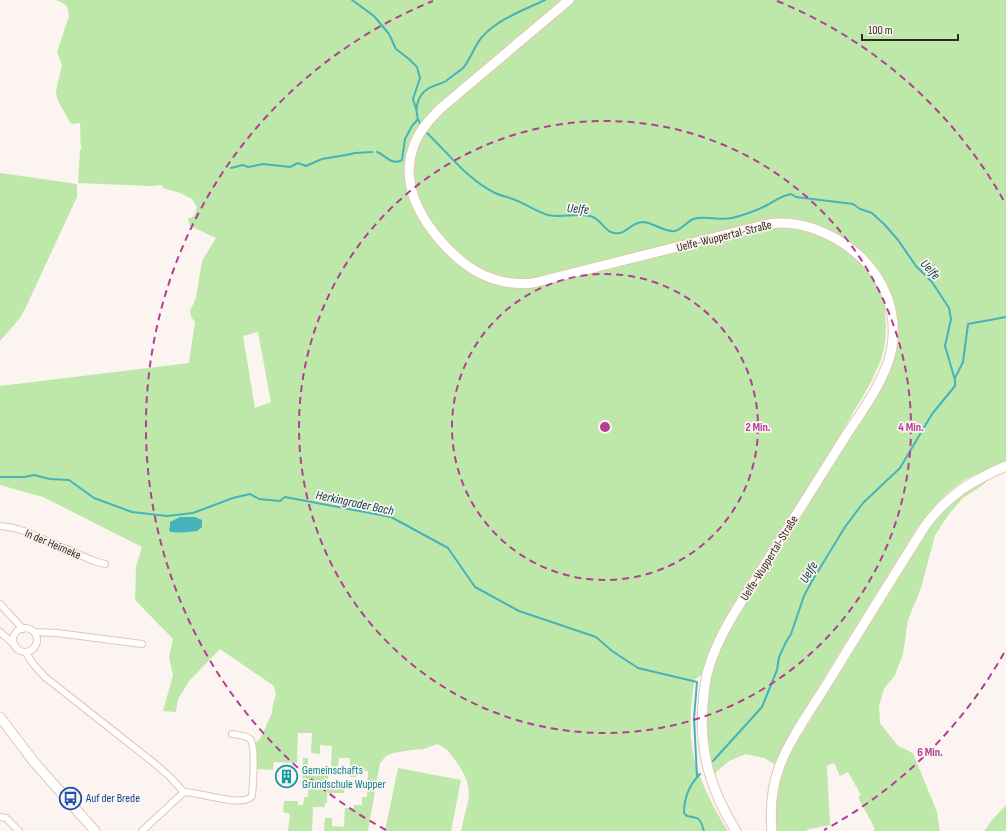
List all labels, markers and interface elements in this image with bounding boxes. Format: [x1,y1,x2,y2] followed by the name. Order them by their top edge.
[862,16,958,42] scale bar
[868,23,893,38] text: 100 m
[566,200,590,218] water label: Uelfe
[675,217,773,256] street label: Uelfe-Wuppertal-Straße
[917,256,944,283] water label: Uelfe
[598,420,612,434] centre of rings
[745,420,771,435] text: 2 Min.
[898,420,924,435] text: 4 Min.
[314,487,396,519] water label: Herkingrader Bach
[737,513,802,604] street label: Uelfe-Wuppertal-Straße
[22,526,83,563] street label: In der Heimeke
[796,559,821,586] water label: Uelfe
[917,745,943,760] text: 6 Min.
[302,763,386,792] place label: Gemeinschafts Grundschule Wupper
[273,764,299,790] building icon: Gemeinschafts Grundschule Wupper
[58,785,84,811] bus stop icon: Auf der Brede
[85,791,140,806] place label: Auf der Brede

